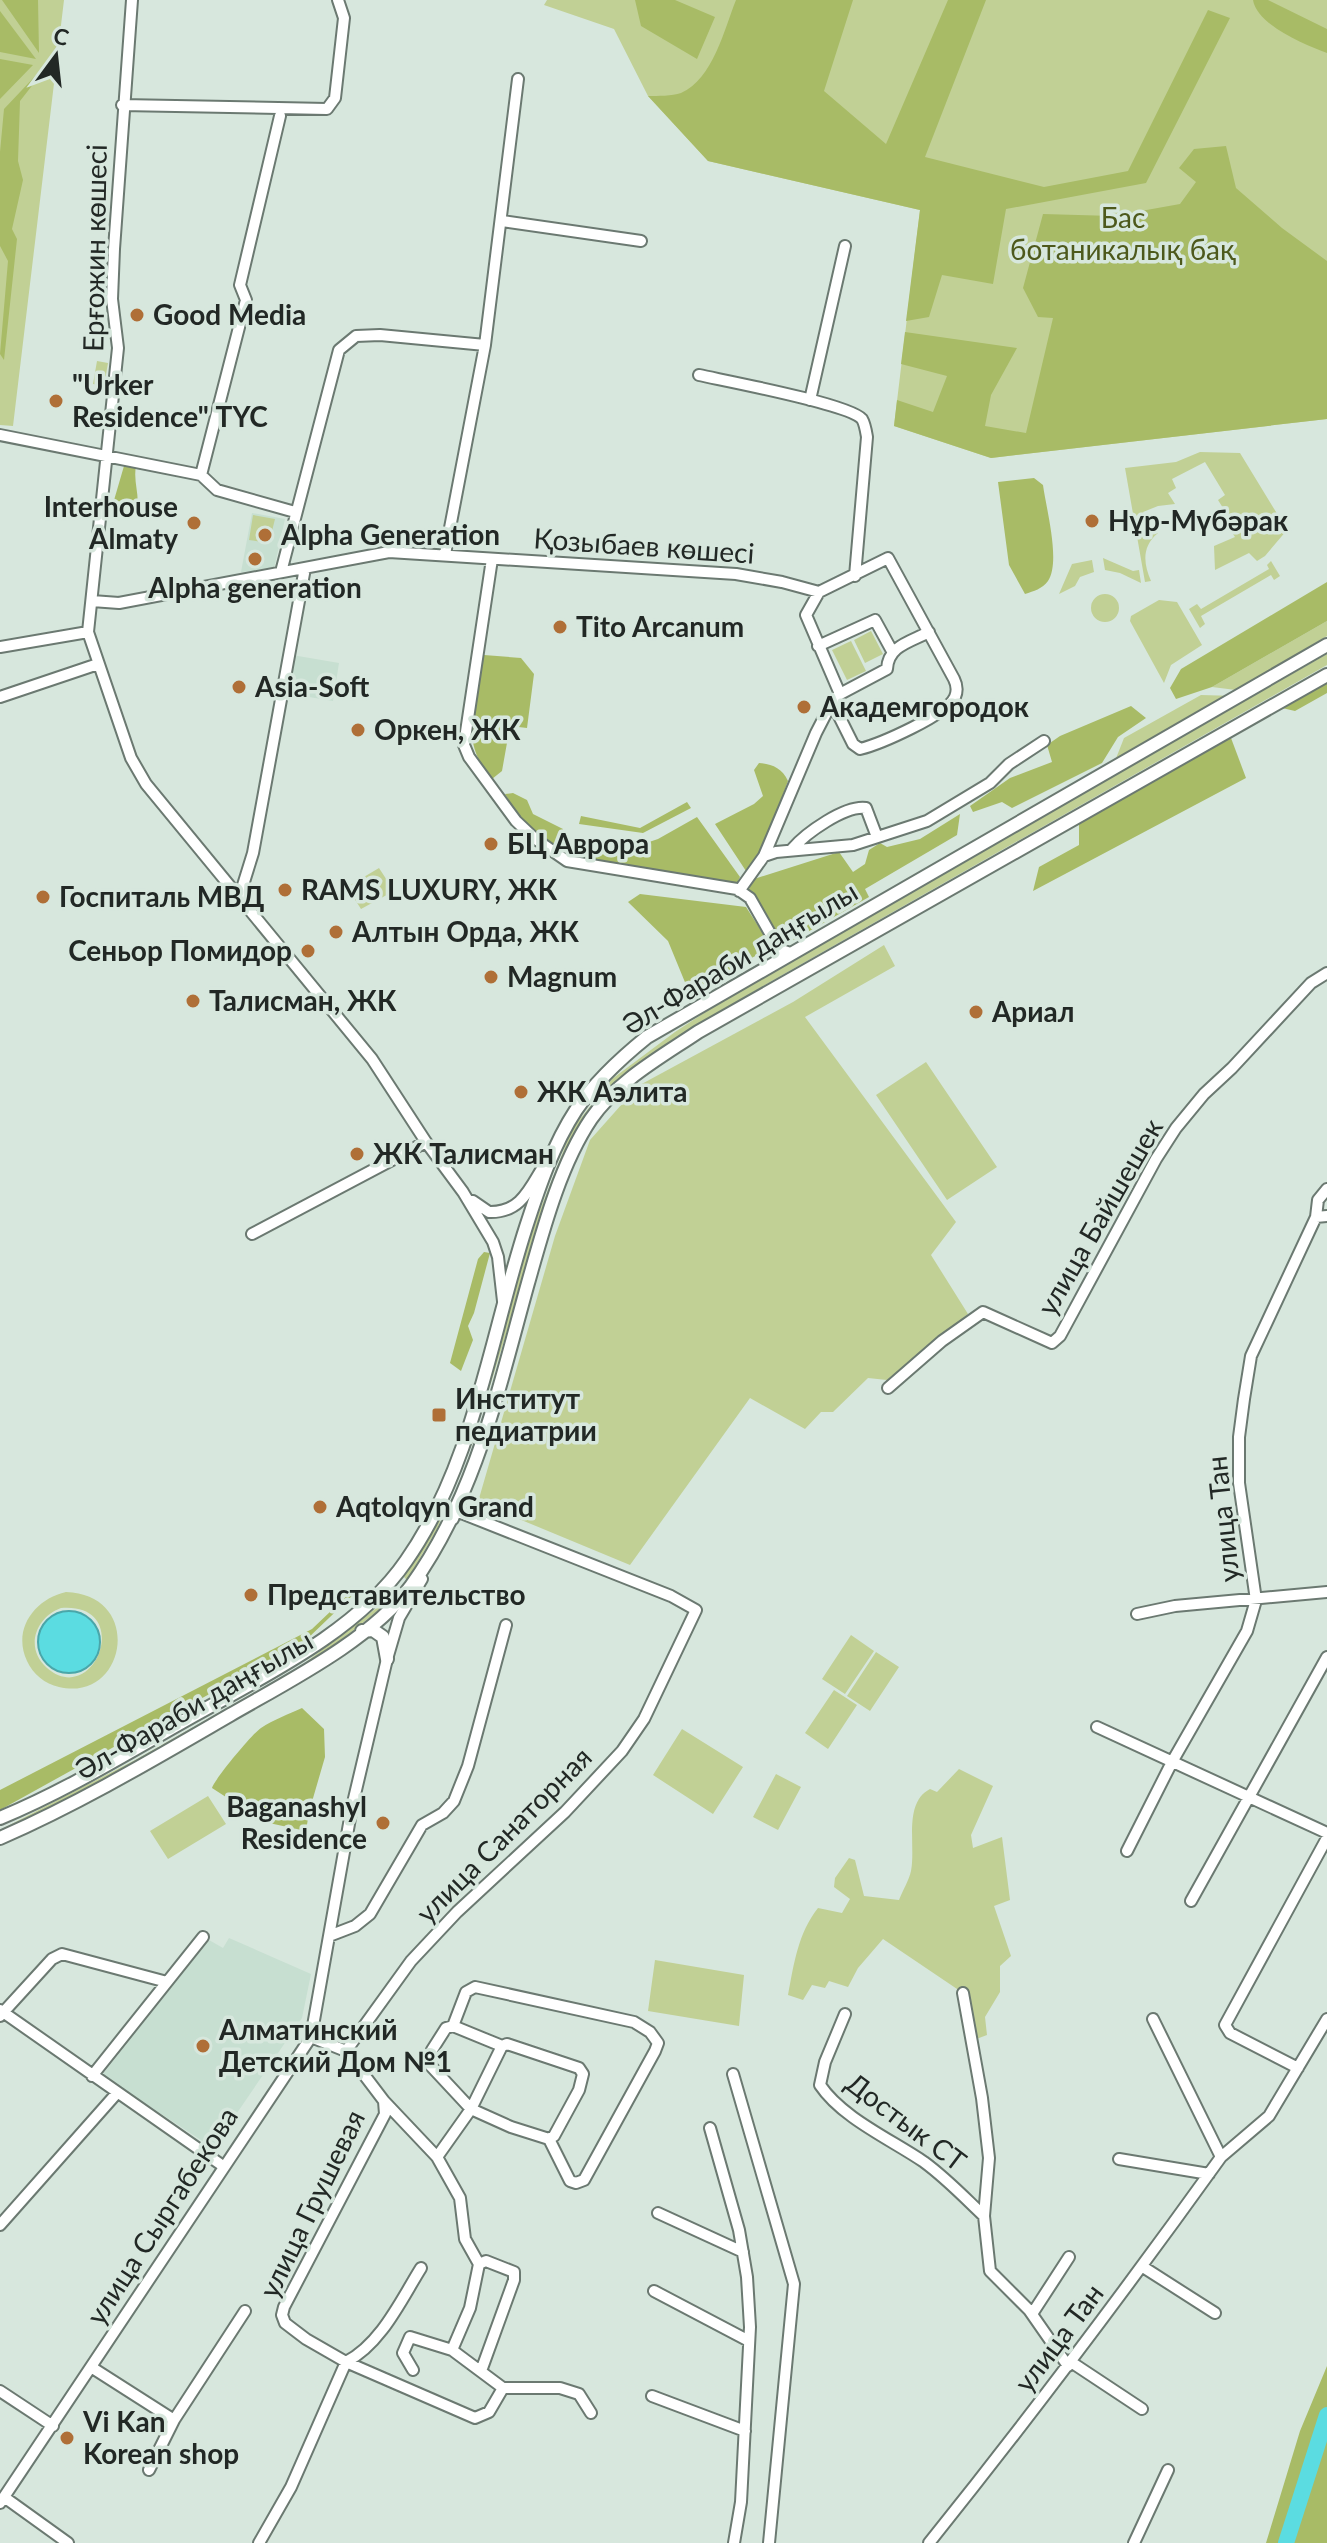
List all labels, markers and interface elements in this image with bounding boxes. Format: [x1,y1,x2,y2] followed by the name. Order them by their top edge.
[16,16,96,96] north arrow
[51,21,72,51] text: С
[75,144,113,352] street label: Ерғожин көшесі
[1010,200,1236,266] park label: Бас ботаникалық бақ
[153,297,306,331] place label: Good Media
[128,306,146,324] marker: Good Media
[72,367,268,433] place label: "Urker Residence" ТҮС
[47,392,65,410] marker: "Urker Residence" ТҮС
[44,489,178,555] place label: Interhouse Almaty
[1108,503,1288,537] place label: Нұр-Мүбәрак
[1083,512,1101,530] marker: Нұр-Мүбәрак
[185,514,203,532] marker: Interhouse Almaty
[280,517,500,551] place label: Alpha Generation
[533,520,756,570] street label: Қозыбаев көшесі
[256,526,274,544] marker: Alpha Generation
[246,550,264,568] marker: Alpha generation
[147,570,362,604] place label: Alpha generation
[576,609,744,643] place label: Tito Arcanum
[551,618,569,636] marker: Tito Arcanum
[254,669,370,703] place label: Asia-Soft
[230,678,248,696] marker: Asia-Soft
[819,689,1029,723] place label: Академгородок
[795,698,813,716] marker: Академгородок
[374,712,521,746] place label: Оркен, ЖК
[349,721,367,739] marker: Оркен, ЖК
[507,826,649,860] place label: БЦ Аврора
[482,835,500,853] marker: БЦ Аврора
[301,872,558,906] place label: RAMS LUXURY, ЖК
[616,874,863,1041] street label: Әл-Фараби даңғылы
[59,879,264,913] place label: Госпиталь МВД
[276,881,294,899] marker: RAMS LUXURY, ЖК
[34,888,52,906] marker: Госпиталь МВД
[351,914,579,948] place label: Алтын Орда, ЖК
[327,923,345,941] marker: Алтын Орда, ЖК
[68,933,292,967] place label: Сеньор Помидор
[299,942,317,960] marker: Сеньор Помидор
[507,959,617,993] place label: Magnum
[482,968,500,986] marker: Magnum
[209,983,397,1017] place label: Талисман, ЖК
[184,992,202,1010] marker: Талисман, ЖК
[991,994,1075,1028] place label: Ариал
[967,1003,985,1021] marker: Ариал
[537,1074,687,1108] place label: ЖК Аэлита
[512,1083,530,1101] marker: ЖК Аэлита
[1029,1112,1169,1321] street label: улица Байшешек
[373,1136,554,1170] place label: ЖК Талисман
[348,1145,366,1163] marker: ЖК Талисман
[455,1381,597,1447] place label: Институт педиатрии
[430,1406,448,1424] marker: Институт педиатрии
[1198,1454,1246,1584] street label: улица Тан
[335,1489,534,1523] place label: Aqtolqyn Grand
[311,1498,329,1516] marker: Aqtolqyn Grand
[267,1577,526,1611] place label: Представительство
[242,1586,260,1604] marker: Представительство
[69,1622,318,1786] street label: Әл-Фараби даңғылы
[408,1739,598,1929] street label: улица Санаторная
[226,1789,367,1855] place label: Baganashyl Residence
[374,1814,392,1832] marker: Baganashyl Residence
[218,2012,452,2078] place label: Алматинский Детский Дом №1
[194,2037,212,2055] marker: Алматинский Детский Дом №1
[840,2065,974,2178] street label: Достык СТ
[78,2100,244,2330] street label: улица Сыргабекова
[251,2104,371,2303] street label: улица Грушевая
[1007,2277,1110,2398] street label: улица Тан
[82,2404,239,2470] place label: Vi Kan Korean shop
[58,2429,76,2447] marker: Vi Kan Korean shop

